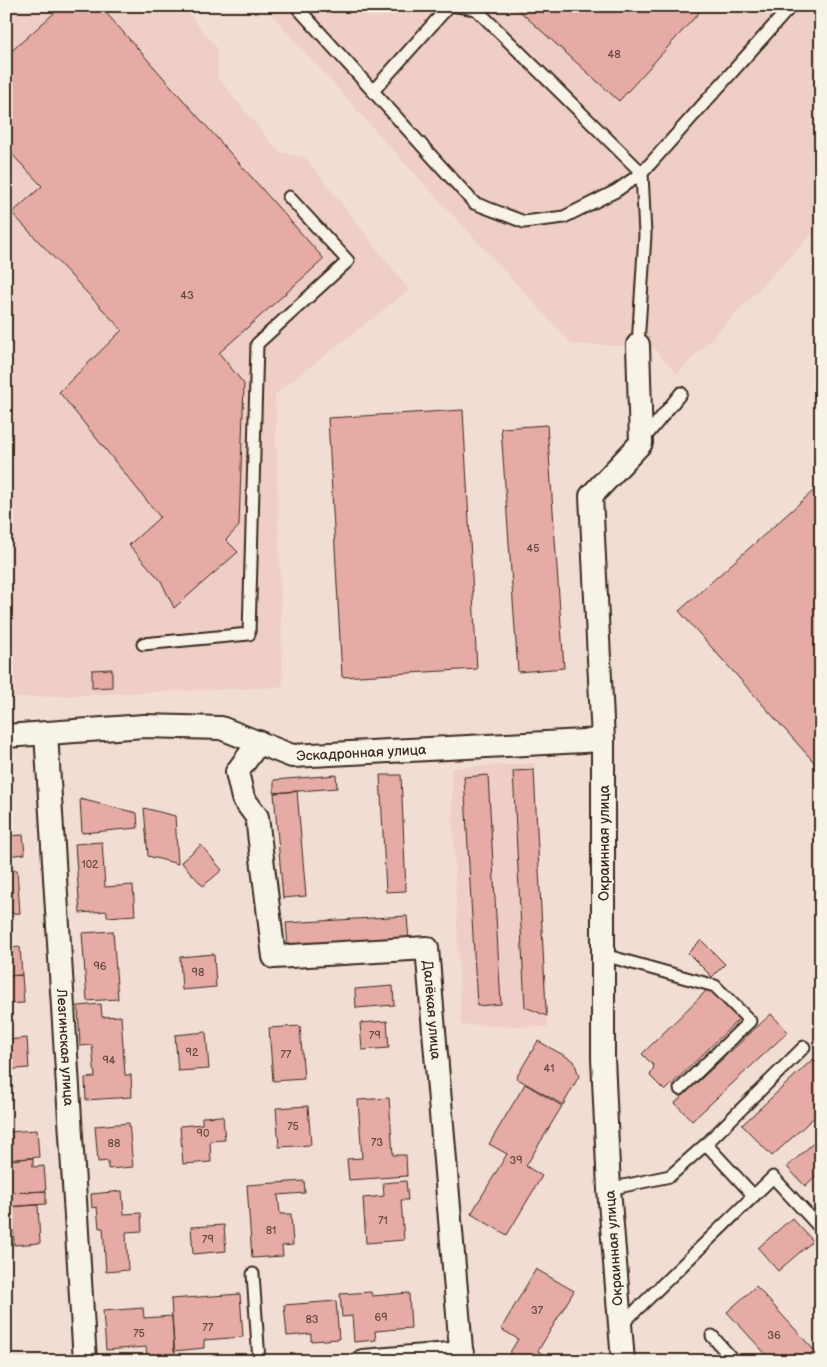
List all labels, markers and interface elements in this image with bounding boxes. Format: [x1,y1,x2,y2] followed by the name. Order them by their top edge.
[607,48,621,61] house number: 48
[180,289,194,302] house number: 43
[526,542,540,555] house number: 45
[296,741,427,764] street label: Эскадронная улица
[596,784,613,901] street label: Окраинная улица
[81,858,99,871] house number: 102
[93,960,107,973] house number: 96
[420,960,445,1061] street label: Далёкая улица
[192,966,204,979] house number: 98
[53,987,78,1107] street label: Лезгинская улица
[369,1029,381,1042] house number: 79
[186,1046,199,1059] house number: 92
[281,1048,292,1061] house number: 77
[102,1054,116,1067] house number: 94
[544,1062,554,1075] house number: 41
[287,1120,299,1133] house number: 75
[197,1127,210,1140] house number: 90
[371,1136,383,1149] house number: 73
[108,1137,120,1150] house number: 88
[509,1154,523,1167] house number: 39
[601,1189,627,1306] street label: Окраинная улица
[378,1214,388,1227] house number: 71
[266,1224,276,1237] house number: 81
[202,1233,214,1246] house number: 79
[531,1304,544,1317] house number: 37
[374,1311,388,1324] house number: 69
[305,1313,319,1326] house number: 83
[203,1321,214,1334] house number: 77
[133,1327,145,1340] house number: 75
[767,1329,781,1342] house number: 36

